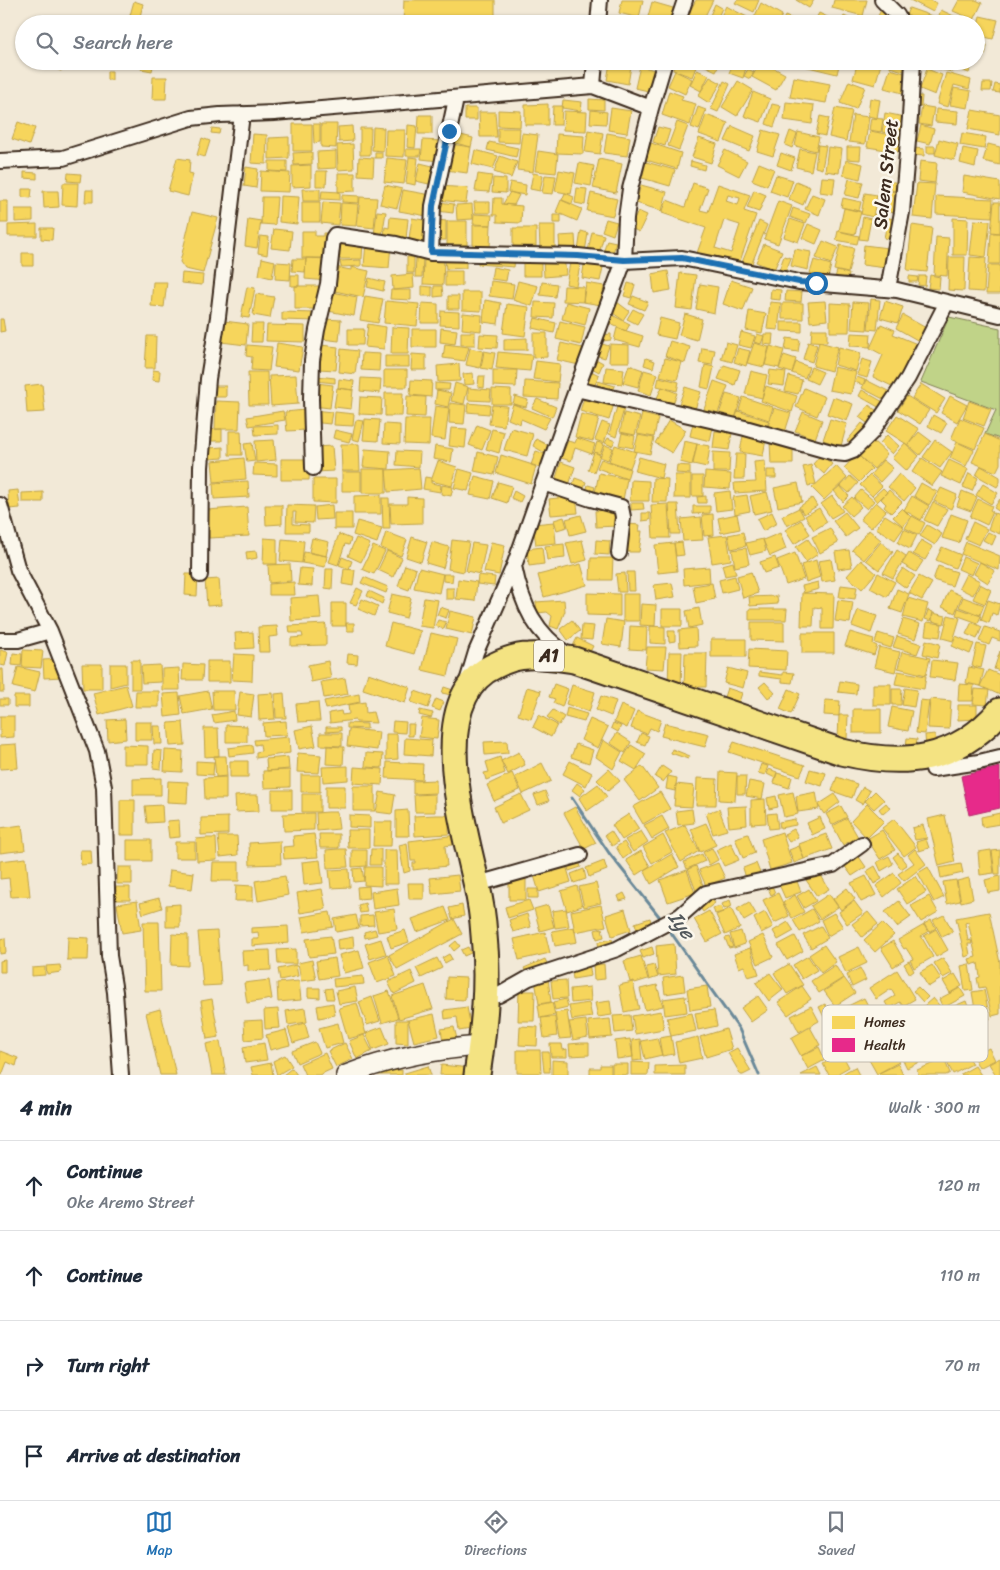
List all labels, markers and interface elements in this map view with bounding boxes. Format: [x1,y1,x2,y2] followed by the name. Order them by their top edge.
[15,15,985,70] search box
[73,26,173,59] text: Search here
[33,29,61,57] icon: search
[863,117,908,231] street label: Salem Street
[438,120,461,143] route end
[805,272,828,295] route start
[534,640,564,671] road number: A1
[658,903,705,949] water label: Iye
[822,1005,988,1062] legend
[864,1010,906,1035] text: Homes
[864,1033,906,1058] text: Health
[20,1089,72,1127] text: 4 min
[889,1093,980,1122] text: Walk · 300 m
[67,1155,143,1188] text: Continue
[937,1171,980,1200] text: 120 m
[20,1172,48,1200] icon: ahead
[67,1188,194,1217] text: Oke Aremo Street
[67,1259,143,1292] text: Continue
[940,1261,980,1290] text: 110 m
[20,1262,48,1290] icon: ahead
[67,1349,149,1382] text: Turn right
[944,1351,980,1380] text: 70 m
[20,1352,48,1380] icon: right
[67,1439,240,1472] text: Arrive at destination
[20,1442,48,1470] icon: arrive
[145,1508,173,1563] tab: Map
[464,1508,527,1563] tab: Directions
[818,1508,855,1563] tab: Saved

